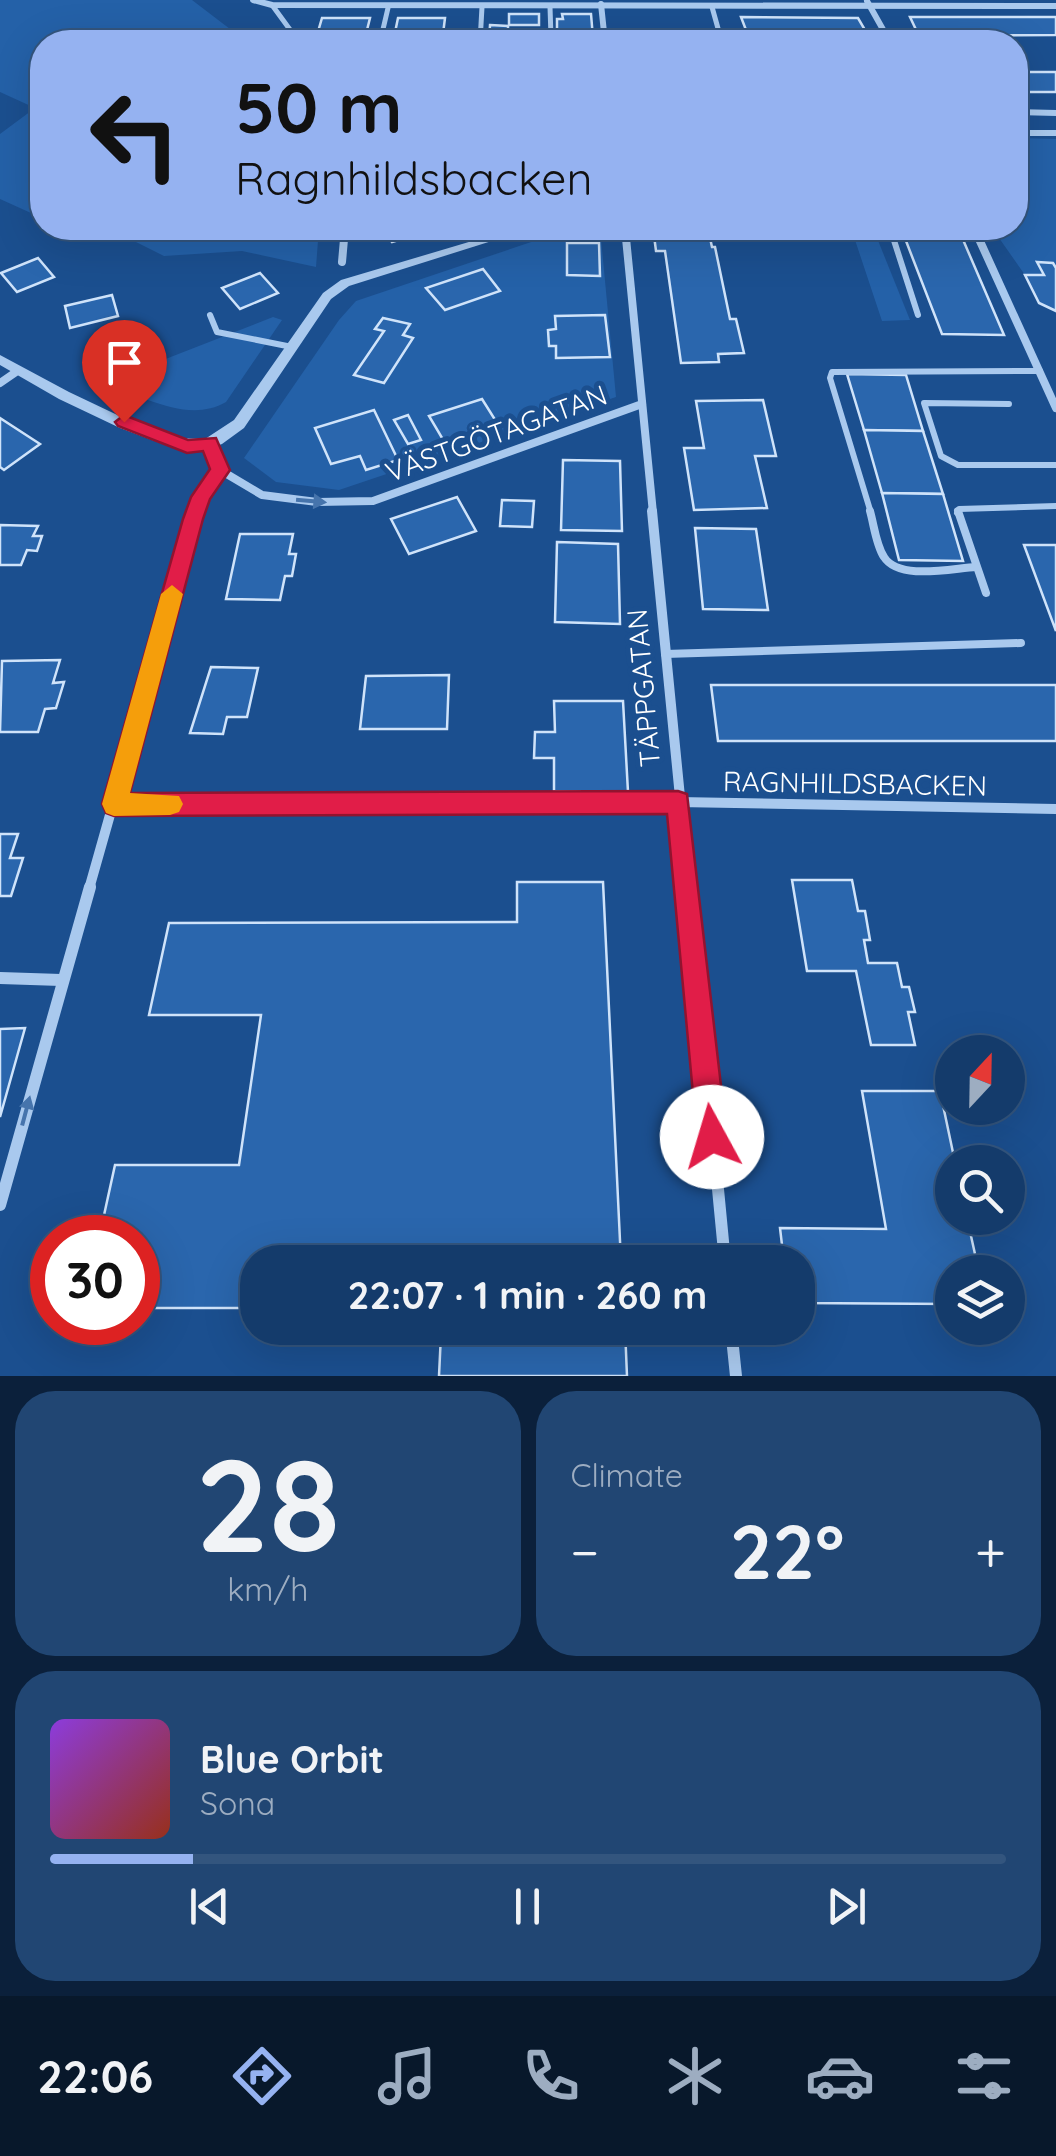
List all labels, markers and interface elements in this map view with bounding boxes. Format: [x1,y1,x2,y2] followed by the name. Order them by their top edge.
[235,63,402,151] text: 50 m
[70,70,200,200] icon: left
[235,150,593,206] text: Ragnhildsbacken
[82,320,167,423] pin
[97,335,152,390] icon: arrive
[380,377,612,489] street label: VÄSTGÖTAGATAN
[295,493,327,509] one-way arrow
[619,607,667,769] street label: TÄPPGATAN
[723,763,987,803] street label: RAGNHILDSBACKEN
[935,1035,1025,1125] north arrow
[935,1035,1025,1345] map controls
[660,1085,764,1189] position arrow
[18,1095,34,1126] one-way arrow
[935,1145,1025,1235] button: search
[30,1215,160,1345] speed limit sign: 30
[935,1255,1025,1345] button: layers
[348,1271,707,1319] text: 22:07 · 1 min · 260 m
[195,1422,340,1585] text: 28
[571,1455,683,1495] text: Climate
[730,1504,844,1598] text: 22°
[571,1517,599,1586] text: −
[975,1517,1006,1586] text: +
[227,1569,308,1609] text: km/h
[200,1735,384,1783] text: Blue Orbit
[200,1783,275,1823] text: Sona
[182,1879,237,1934] icon: previous
[500,1879,555,1934] icon: pause
[819,1879,874,1934] icon: next
[227,2041,297,2111] icon: directions
[372,2041,442,2111] icon: music
[516,2041,586,2111] icon: phone
[660,2041,730,2111] icon: climate
[805,2041,875,2111] icon: car
[949,2041,1019,2111] icon: filters
[37,2048,153,2104] text: 22:06

